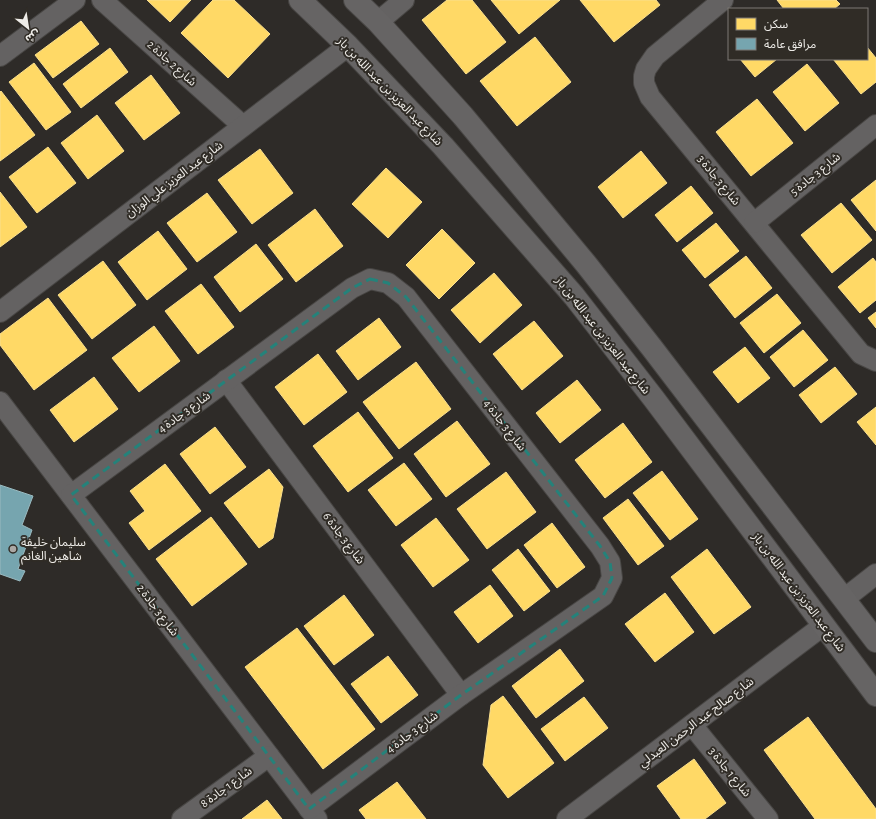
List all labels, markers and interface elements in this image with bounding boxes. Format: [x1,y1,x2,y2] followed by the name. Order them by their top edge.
[8,8,48,48] north arrow
[728,8,868,60] legend
[764,18,788,31] text: سكن
[23,27,42,45] text: ش
[332,34,445,150] street label: شارع عبد العزيز بن عبد الله بن باز
[143,38,199,90] street label: شارع 2 جادة 2
[764,38,816,52] text: مرافق عامة
[123,139,227,222] street label: شارع عبد العزيز علي الوزان
[788,150,844,200] street label: شارع 3 جادة 5
[693,153,743,209] street label: شارع 3 جادة 3
[550,273,653,398] street label: شارع عبد العزيز بن عبد الله بن باز
[156,389,214,437] street label: شارع 3 جادة 4
[479,397,529,455] street label: شارع 3 جادة 4
[318,510,367,568] street label: شارع 3 جادة 6
[747,529,848,656] street label: شارع عبد العزيز بن عبد الله بن باز
[21,536,86,565] place label: سليمان خليفة شاهين الغانم
[8,544,18,554] marker: سليمان خليفة شاهين الغانم
[132,582,181,640] street label: شارع 3 جادة 2
[636,675,758,772] street label: شارع صالح عبد الرحمن العبدلي
[384,709,442,758] street label: شارع 3 جادة 4
[704,745,753,801] street label: شارع 1 جادة 3
[198,764,256,812] street label: شارع 1 جادة 8

